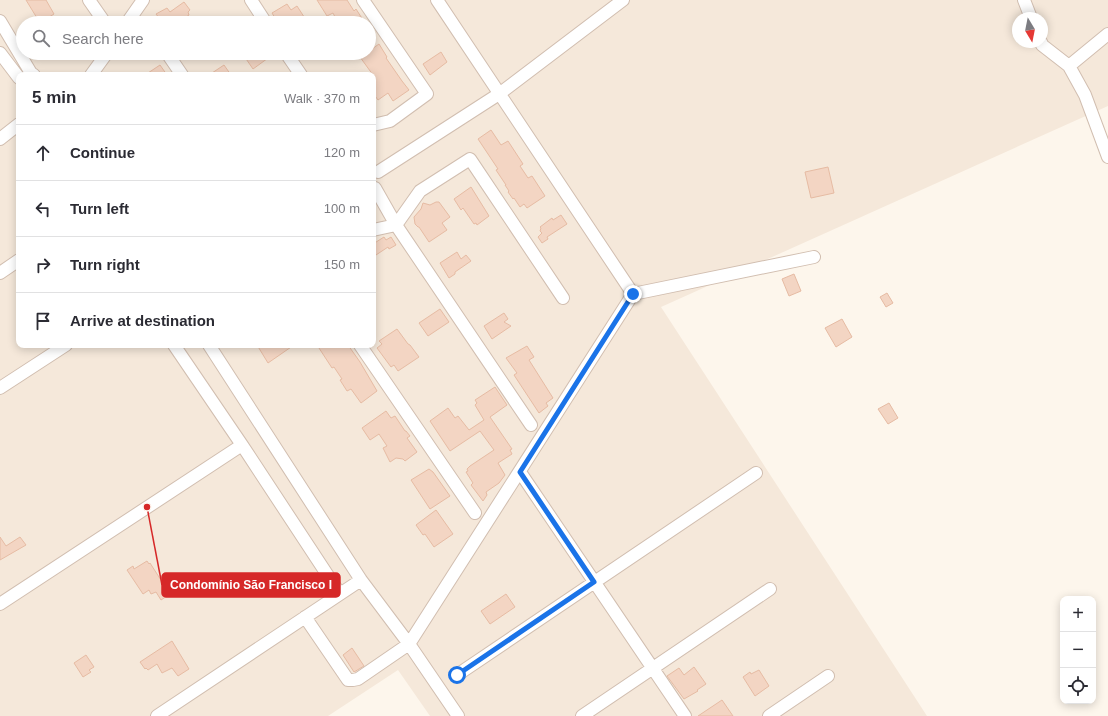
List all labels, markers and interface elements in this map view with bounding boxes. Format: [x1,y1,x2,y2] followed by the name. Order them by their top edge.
[1012,12,1048,48] north arrow
[16,16,376,60] search box
[30,27,52,49] icon: search
[62,30,144,47] text: Search here
[32,88,76,107] text: 5 min
[284,91,360,106] text: Walk · 370 m
[32,142,54,164] icon: ahead
[70,144,135,161] text: Continue
[324,145,360,160] text: 120 m
[32,198,54,220] icon: left
[70,200,129,217] text: Turn left
[324,201,360,216] text: 100 m
[32,254,54,276] icon: right
[70,256,140,273] text: Turn right
[324,257,360,272] text: 150 m
[624,285,642,303] route end
[32,310,54,332] icon: arrive
[70,312,215,329] text: Arrive at destination
[162,573,340,597] callout: Condomínio São Francisco I
[170,578,332,592] text: Condomínio São Francisco I
[1060,596,1096,704] map controls
[1060,596,1096,632] button: +
[1060,632,1096,668] button: −
[448,666,466,684] route start
[1060,668,1096,704] button: locate

